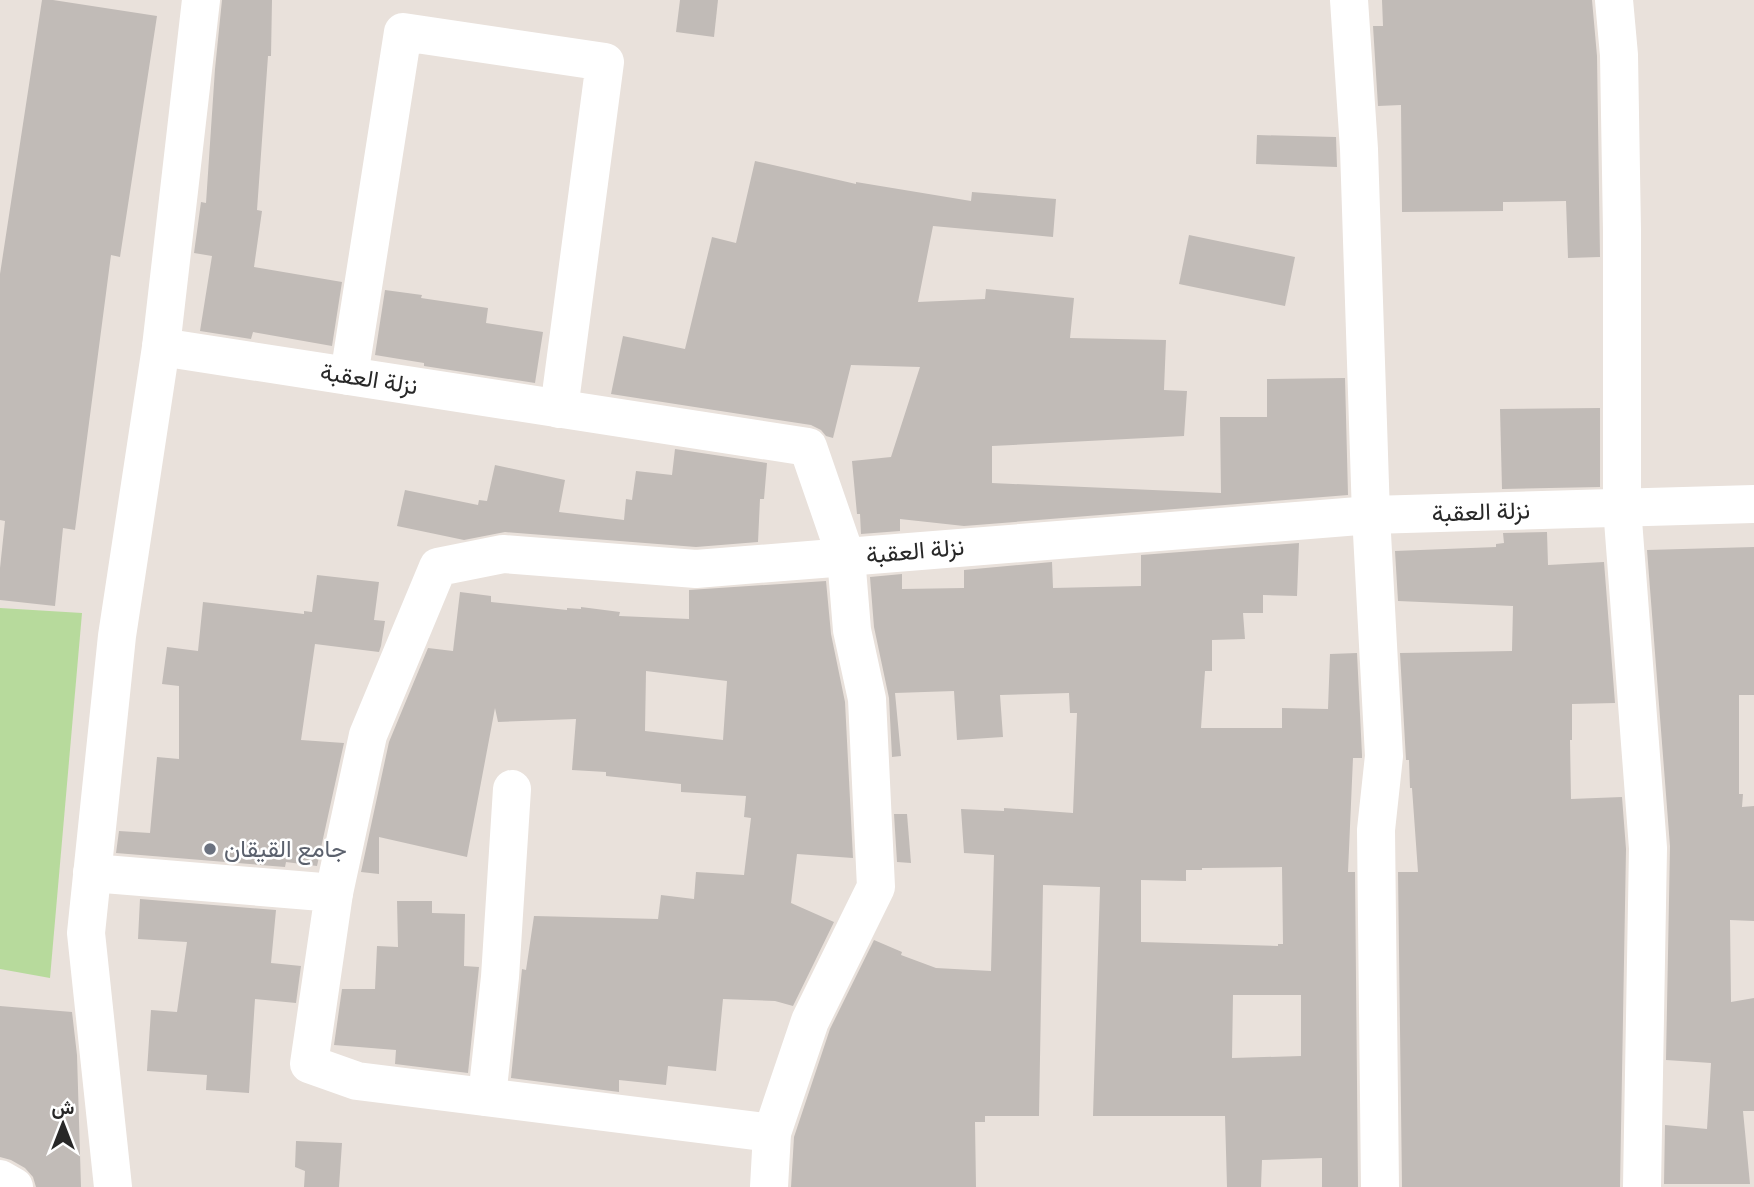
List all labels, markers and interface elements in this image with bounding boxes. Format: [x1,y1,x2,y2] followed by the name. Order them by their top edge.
[318,357,420,402] street label: نزلة العقبة
[1431,496,1531,529] street label: نزلة العقبة
[865,533,965,570] street label: نزلة العقبة
[224,835,347,866] place label: جامع القيقان
[202,841,218,857] marker: جامع القيقان
[28,1089,98,1159] north arrow
[52,1096,75,1119] text: ش

